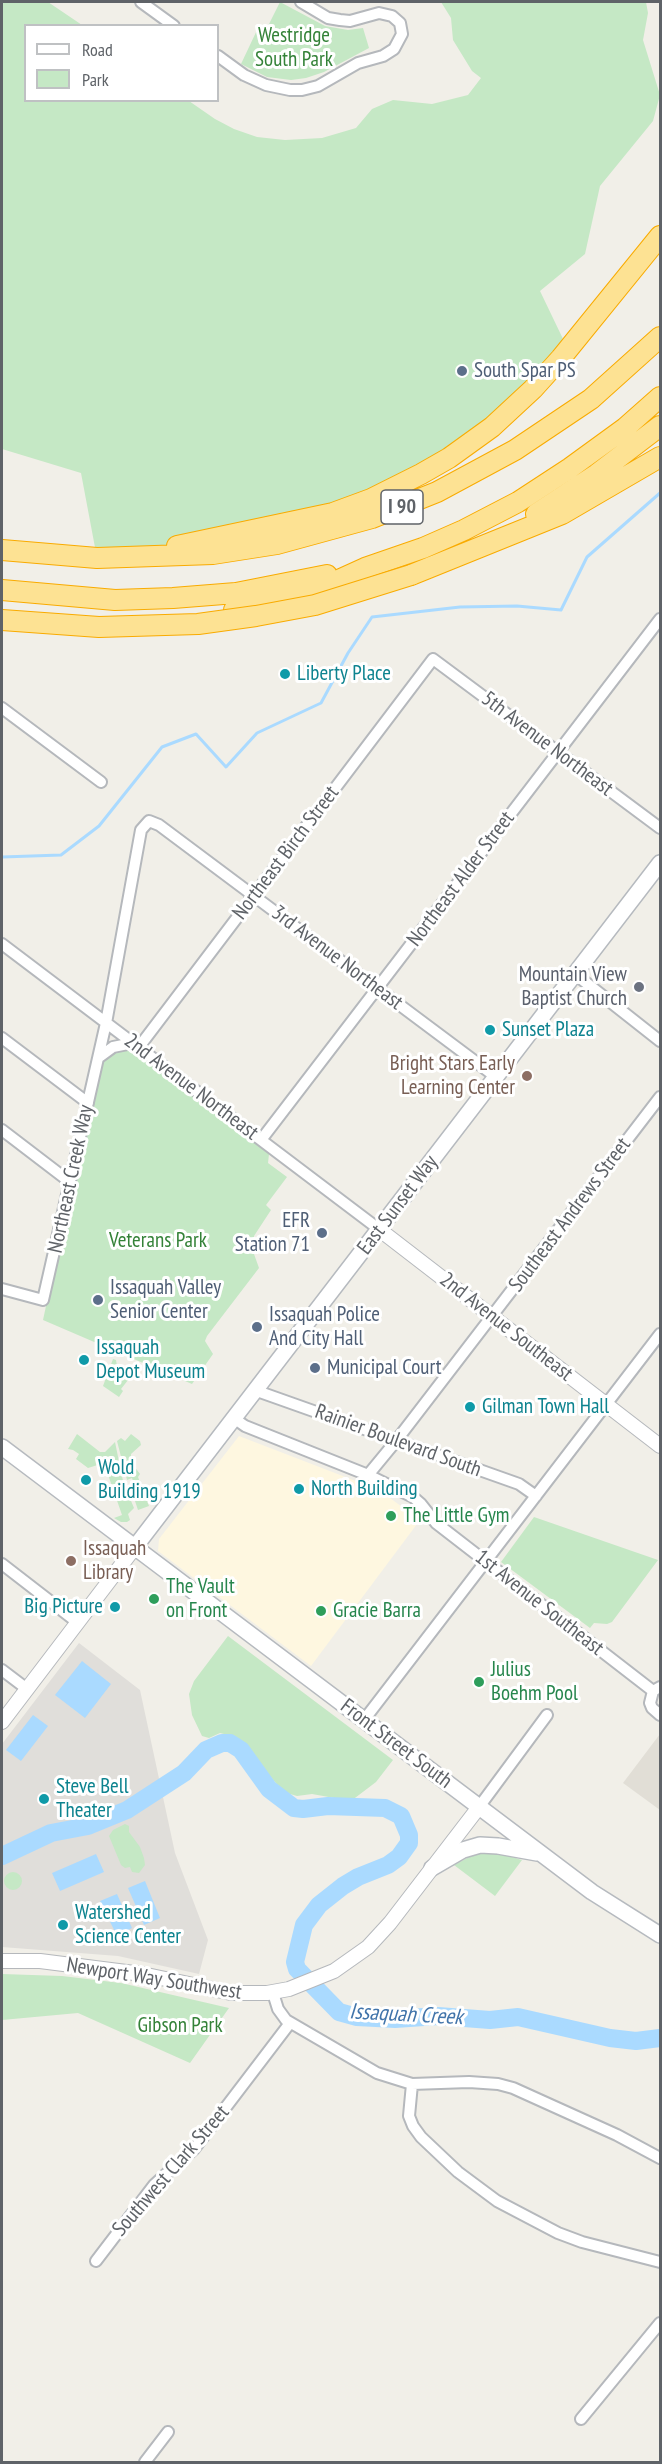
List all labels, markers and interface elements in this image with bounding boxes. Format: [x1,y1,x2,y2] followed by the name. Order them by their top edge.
[255,23,333,73] park label: Westridge South Park
[24,24,219,102] legend
[82,38,113,61] text: Road
[82,68,109,91] text: Park
[474,358,576,384] place label: South Spar PS
[455,364,469,378] marker: South Spar PS
[381,490,423,524] road number: I 90
[297,661,391,687] place label: Liberty Place
[278,667,292,681] marker: Liberty Place
[476,686,618,802] street label: 5th Avenue Northeast
[228,781,344,925] street label: Northeast Birch Street
[402,807,520,951] street label: Northeast Alder Street
[266,900,408,1016] street label: 3rd Avenue Northeast
[519,962,627,1012] place label: Mountain View Baptist Church
[632,980,646,994] marker: Mountain View Baptist Church
[502,1017,594,1043] place label: Sunset Plaza
[483,1023,497,1037] marker: Sunset Plaza
[119,1028,263,1146] street label: 2nd Avenue Northeast
[390,1051,515,1101] place label: Bright Stars Early Learning Center
[520,1069,534,1083] marker: Bright Stars Early Learning Center
[43,1103,99,1255] street label: Northeast Creek Way
[504,1133,636,1297] street label: Southeast Andrews Street
[353,1150,443,1260] street label: East Sunset Way
[235,1208,310,1258] place label: EFR Station 71
[315,1226,329,1240] marker: EFR Station 71
[109,1228,207,1254] park label: Veterans Park
[434,1267,578,1387] street label: 2nd Avenue Southeast
[110,1275,221,1325] place label: Issaquah Valley Senior Center
[91,1293,105,1307] marker: Issaquah Valley Senior Center
[269,1302,380,1352] place label: Issaquah Police And City Hall
[250,1320,264,1334] marker: Issaquah Police And City Hall
[96,1335,205,1385] place label: Issaquah Depot Museum
[77,1353,91,1367] marker: Issaquah Depot Museum
[327,1355,441,1381] place label: Municipal Court
[308,1361,322,1375] marker: Municipal Court
[482,1394,609,1420] place label: Gilman Town Hall
[311,1399,485,1483] street label: Rainier Boulevard South
[463,1400,477,1414] marker: Gilman Town Hall
[98,1455,201,1505] place label: Wold Building 1919
[79,1473,93,1487] marker: Wold Building 1919
[311,1476,417,1502] place label: North Building
[292,1482,306,1496] marker: North Building
[403,1503,509,1529] place label: The Little Gym
[384,1509,398,1523] marker: The Little Gym
[83,1536,146,1586] place label: Issaquah Library
[470,1545,608,1661] street label: 1st Avenue Southeast
[64,1554,78,1568] marker: Issaquah Library
[166,1574,235,1624] place label: The Vault on Front
[147,1592,161,1606] marker: The Vault on Front
[24,1594,103,1620] place label: Big Picture
[333,1598,421,1624] place label: Gracie Barra
[108,1600,122,1614] marker: Big Picture
[314,1604,328,1618] marker: Gracie Barra
[491,1657,578,1707] place label: Julius Boehm Pool
[472,1675,486,1689] marker: Julius Boehm Pool
[335,1694,457,1794] street label: Front Street South
[56,1774,129,1824] place label: Steve Bell Theater
[37,1792,51,1806] marker: Steve Bell Theater
[75,1900,181,1950] place label: Watershed Science Center
[56,1918,70,1932] marker: Watershed Science Center
[65,1953,243,2005] street label: Newport Way Southwest
[349,1999,463,2031] water label: Issaquah Creek
[137,2013,223,2039] park label: Gibson Park
[107,2100,235,2242] street label: Southwest Clark Street

